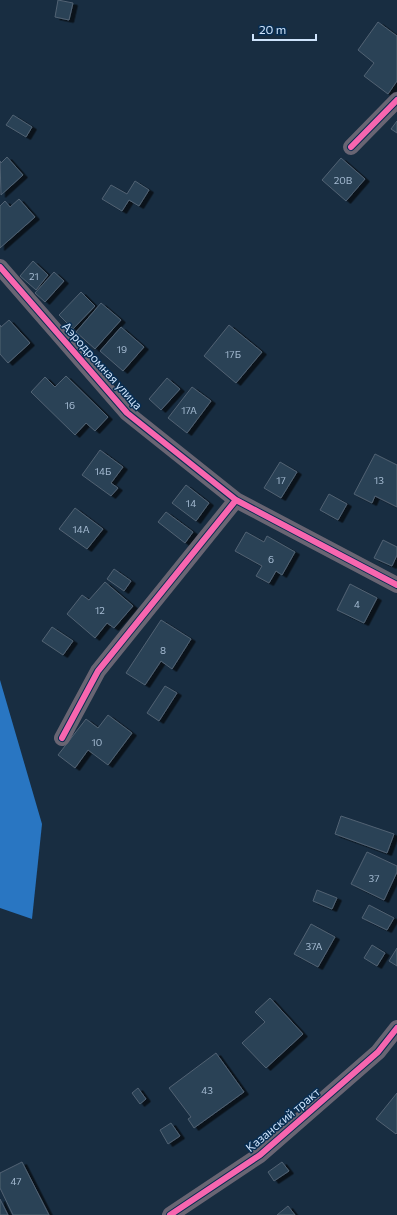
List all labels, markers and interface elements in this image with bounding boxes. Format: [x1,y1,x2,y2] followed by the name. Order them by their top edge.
[253,16,316,42] scale bar
[259,22,286,36] text: 20 m
[334,174,353,186] house number: 20В
[29,270,39,282] house number: 21
[60,319,146,412] street label: Аэродромная улица
[117,343,127,355] house number: 19
[225,348,241,360] house number: 17Б
[65,399,75,411] house number: 16
[181,404,197,416] house number: 17А
[95,465,111,477] house number: 14Б
[276,474,286,486] house number: 17
[374,474,384,486] house number: 13
[186,497,196,509] house number: 14
[72,523,90,535] house number: 14А
[268,553,274,565] house number: 6
[354,598,360,610] house number: 4
[95,604,105,616] house number: 12
[160,644,166,656] house number: 8
[92,736,102,748] house number: 10
[369,872,379,884] house number: 37
[306,940,323,952] house number: 37А
[201,1084,213,1096] house number: 43
[242,1084,323,1154] street label: Казанский тракт
[10,1175,22,1187] house number: 47

